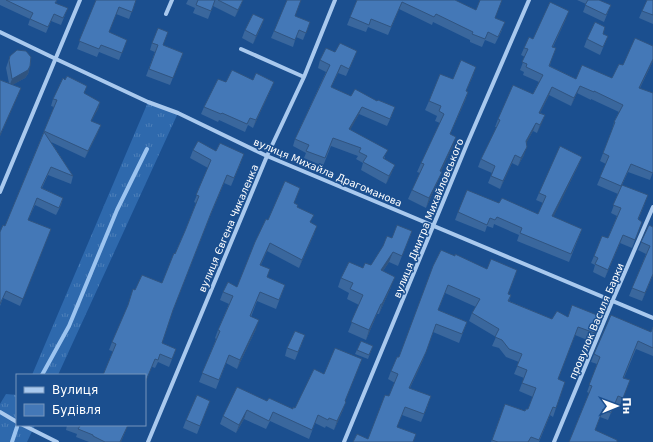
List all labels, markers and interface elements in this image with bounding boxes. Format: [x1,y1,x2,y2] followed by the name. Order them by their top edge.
[252,136,404,209] street label: вулиця Михайла Драгоманова
[391,137,466,300] street label: вулиця Дмитра Михайловського
[197,163,260,294] street label: вулиця Євгена Чикаленка
[567,262,626,381] street label: провулок Василя Барки
[16,374,146,426] legend
[52,383,98,397] text: Вулиця
[597,386,637,426] north arrow
[620,397,633,414] text: Пн
[52,403,101,417] text: Будівля

